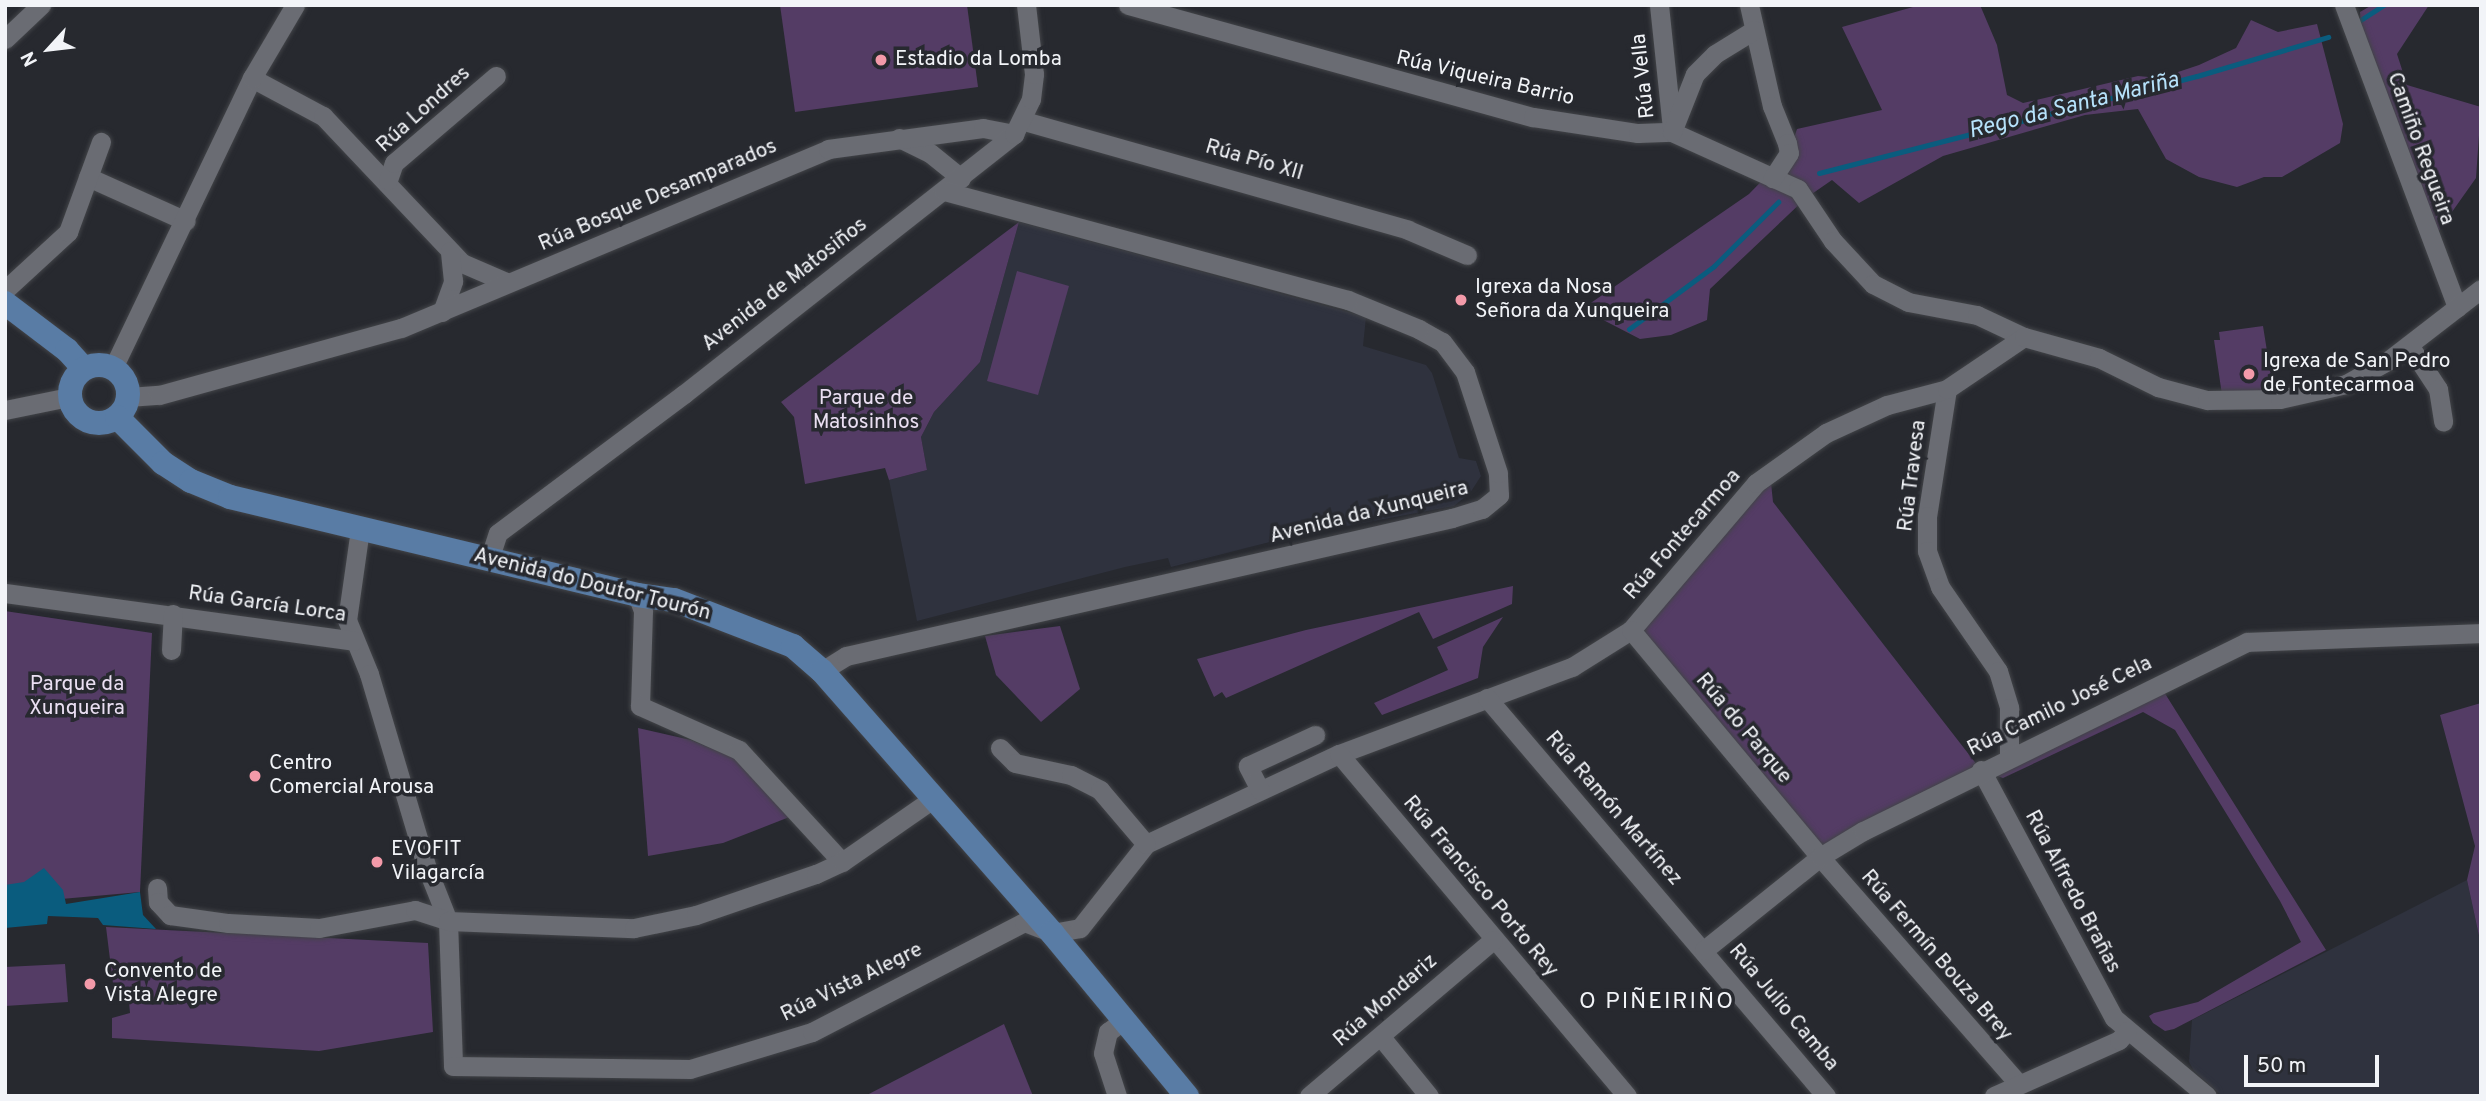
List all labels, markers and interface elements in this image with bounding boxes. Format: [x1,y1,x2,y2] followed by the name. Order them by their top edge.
[14,14,84,84] north arrow
[1627,32,1661,120] street label: Rúa Vella
[1393,46,1577,112] street label: Rúa Viqueira Barrio
[16,47,44,70] text: N
[895,47,1062,73] place label: Estadio da Lomba
[873,52,889,68] marker: Estadio da Lomba
[372,61,476,159] street label: Rúa Londres
[1966,68,2182,146] water label: Rego da Santa Mariña
[2381,69,2459,229] street label: Camiño Regueira
[535,134,781,258] street label: Rúa Bosque Desamparados
[1202,135,1306,187] street label: Rúa Pío XII
[697,213,873,357] street label: Avenida de Matosiños
[1475,275,1669,325] place label: Igrexa da Nosa Señora da Xunqueira
[1453,292,1469,308] marker: Igrexa da Nosa Señora da Xunqueira
[2263,349,2450,399] place label: Igrexa de San Pedro de Fontecarmoa
[2241,366,2257,382] marker: Igrexa de San Pedro de Fontecarmoa
[813,386,919,436] park label: Parque de Matosinhos
[1894,418,1932,534] street label: Rúa Travesa
[1619,464,1747,606] street label: Rúa Fontecarmoa
[1267,476,1471,550] street label: Avenida da Xunqueira
[471,543,713,627] street label: Avenida do Doutor Tourón
[187,581,347,629] street label: Rúa García Lorca
[1964,651,2156,763] street label: Rúa Camilo José Cela
[1689,669,1797,789] street label: Rúa do Parque
[29,672,125,722] park label: Parque da Xunqueira
[1539,727,1687,891] street label: Rúa Ramón Martínez
[269,751,435,801] place label: Centro Comercial Arousa
[247,768,263,784] marker: Centro Comercial Arousa
[1397,791,1563,983] street label: Rúa Francisco Porto Rey
[2018,806,2126,978] street label: Rúa Alfredo Brañas
[391,837,485,887] place label: EVOFIT Vilagarcía
[369,854,385,870] marker: EVOFIT Vilagarcía
[1855,865,2017,1047] street label: Rúa Fermín Bouza Brey
[776,937,928,1029] street label: Rúa Vista Alegre
[1723,939,1843,1077] street label: Rúa Julio Camba
[1329,949,1443,1053] street label: Rúa Mondariz
[104,959,222,1009] place label: Convento de Vista Alegre
[82,976,98,992] marker: Convento de Vista Alegre
[1580,989,1734,1017] district label: O PIÑEIRIÑO
[2248,1042,2383,1086] scale bar
[2257,1053,2306,1080] text: 50 m

